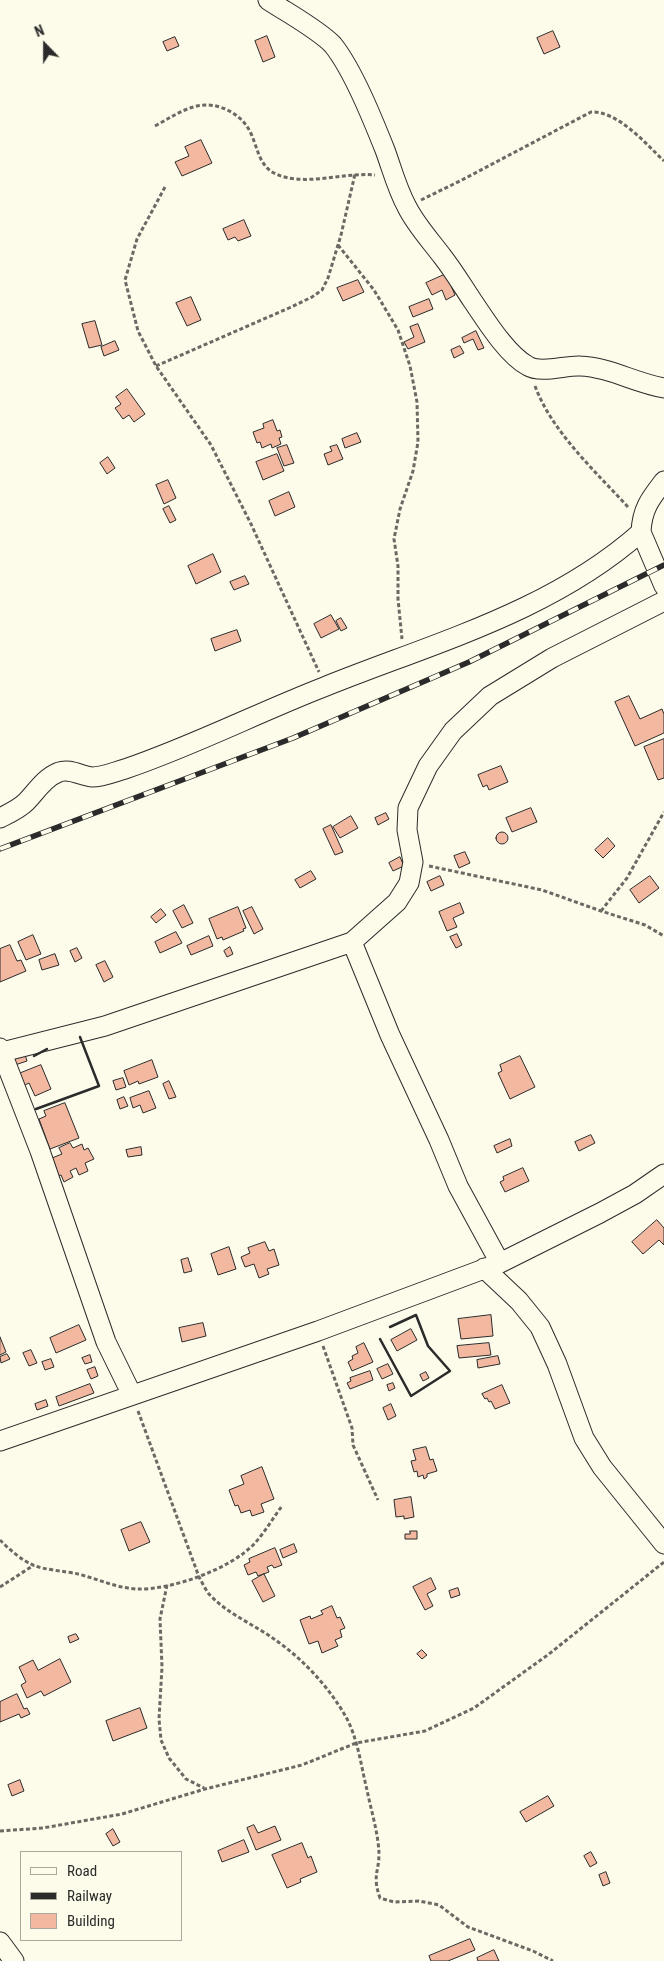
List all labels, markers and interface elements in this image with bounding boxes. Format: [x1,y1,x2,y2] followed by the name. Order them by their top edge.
[20,20,70,70] north arrow
[32,22,46,40] text: N
[20,1851,182,1941] legend
[67,1862,97,1880] text: Road
[67,1887,112,1905] text: Railway
[67,1912,115,1930] text: Building

